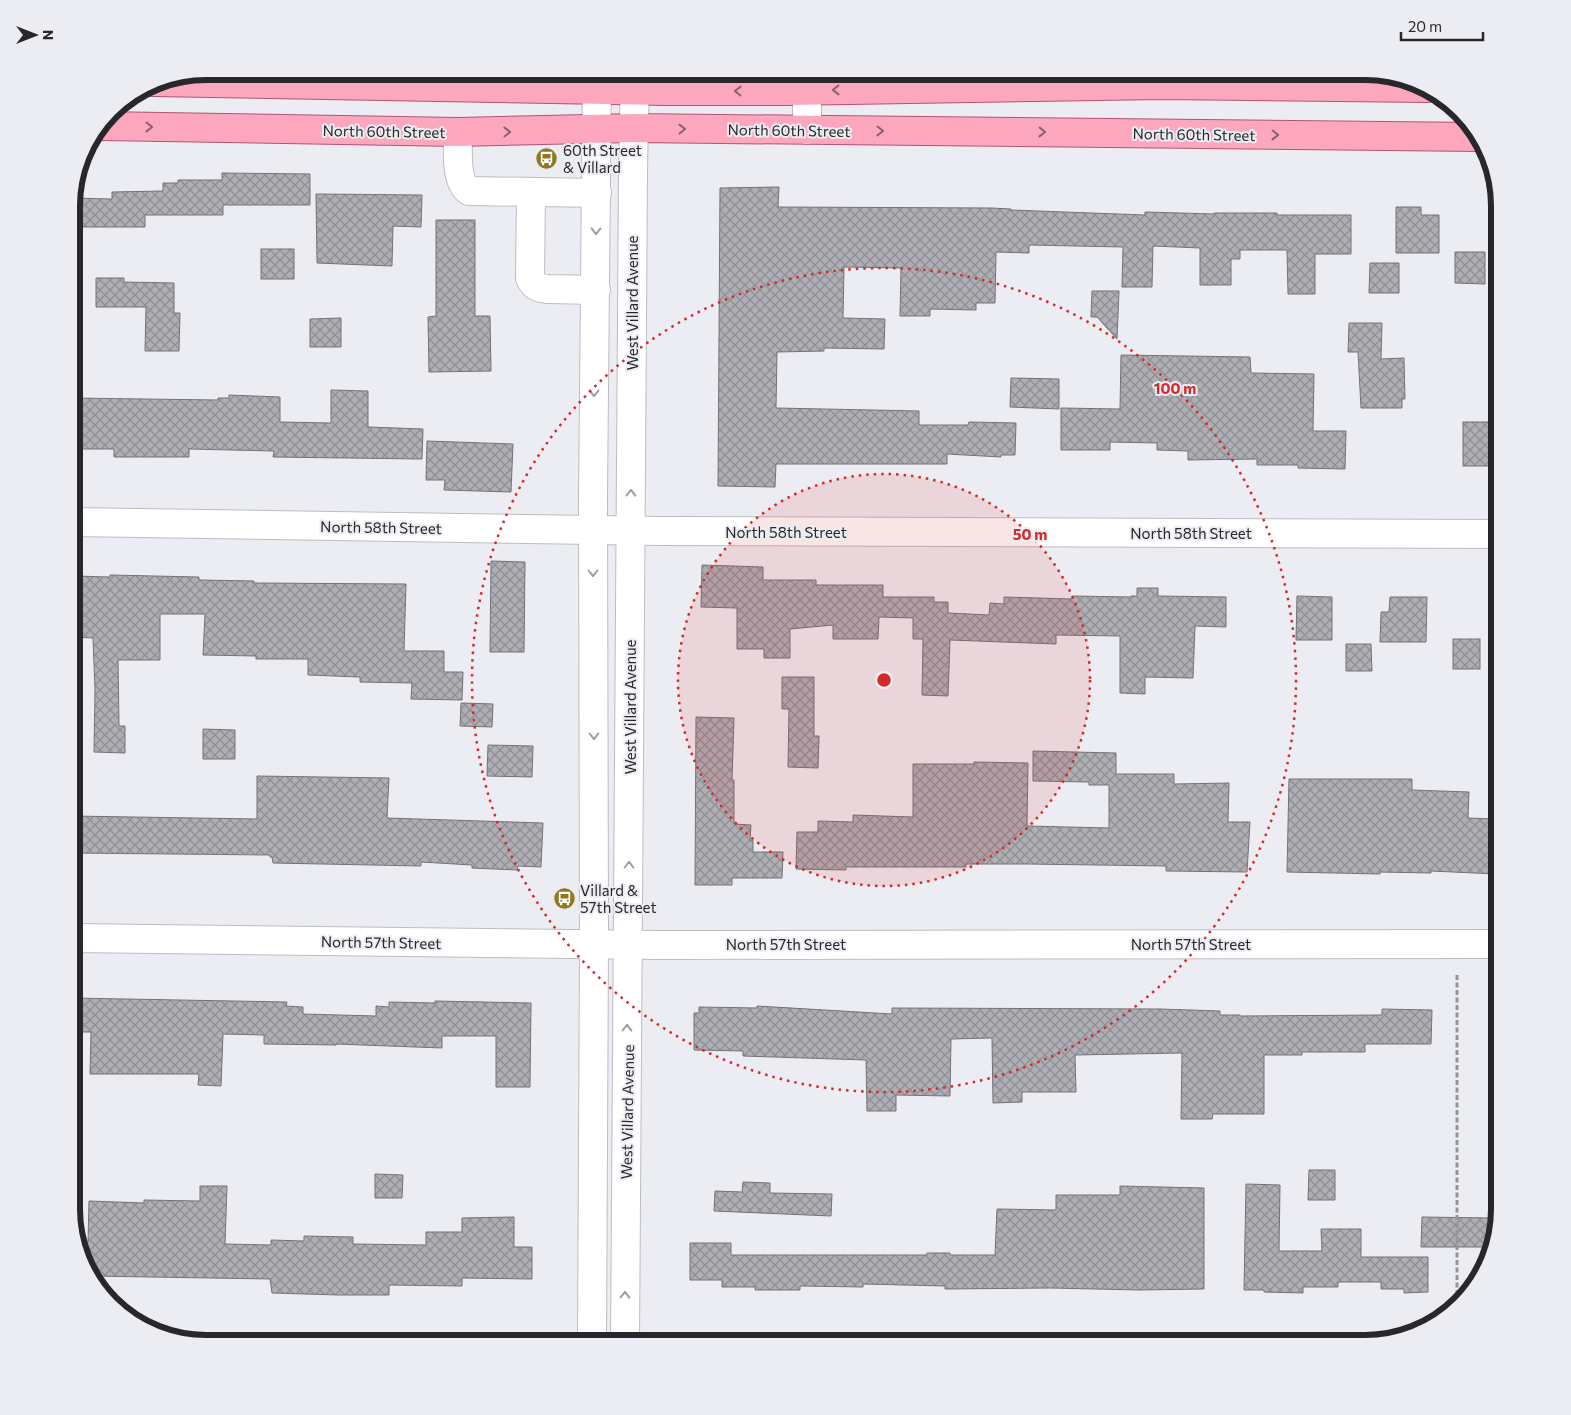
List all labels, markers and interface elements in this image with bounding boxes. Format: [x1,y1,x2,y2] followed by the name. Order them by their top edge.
[10,10,60,60] north arrow
[1401,10,1484,42] scale bar
[1408,17,1442,35] text: 20 m
[40,30,57,40] text: N
[734,85,742,96] one-way arrow
[832,85,840,95] one-way arrow
[727,120,851,140] street label: North 60th Street
[322,121,446,141] street label: North 60th Street
[146,122,153,132] one-way arrow
[679,124,687,134] one-way arrow
[1132,124,1256,144] street label: North 60th Street
[876,126,884,136] one-way arrow
[503,127,511,137] one-way arrow
[1039,127,1047,137] one-way arrow
[1272,130,1279,140] one-way arrow
[563,141,642,176] place label: 60th Street & Villard
[535,147,559,171] bus stop icon: 60th Street & Villard
[591,227,602,235] one-way arrow
[623,235,641,370] street label: West Villard Avenue
[1154,379,1196,397] text: 100 m
[589,389,600,397] one-way arrow
[625,488,636,496] one-way arrow
[320,517,442,537] street label: North 58th Street
[725,523,847,541] street label: North 58th Street
[1130,524,1252,542] street label: North 58th Street
[1013,525,1047,543] text: 50 m
[588,570,598,577] one-way arrow
[621,639,639,774] street label: West Villard Avenue
[875,671,893,689] centre of rings
[589,732,599,740] one-way arrow
[624,861,634,868] one-way arrow
[580,881,657,916] place label: Villard & 57th Street
[552,887,576,911] bus stop icon: Villard & 57th Street
[321,932,441,952] street label: North 57th Street
[726,935,846,953] street label: North 57th Street
[1131,935,1251,953] street label: North 57th Street
[622,1023,633,1031] one-way arrow
[617,1044,637,1180] street label: West Villard Avenue
[620,1291,630,1298] one-way arrow

